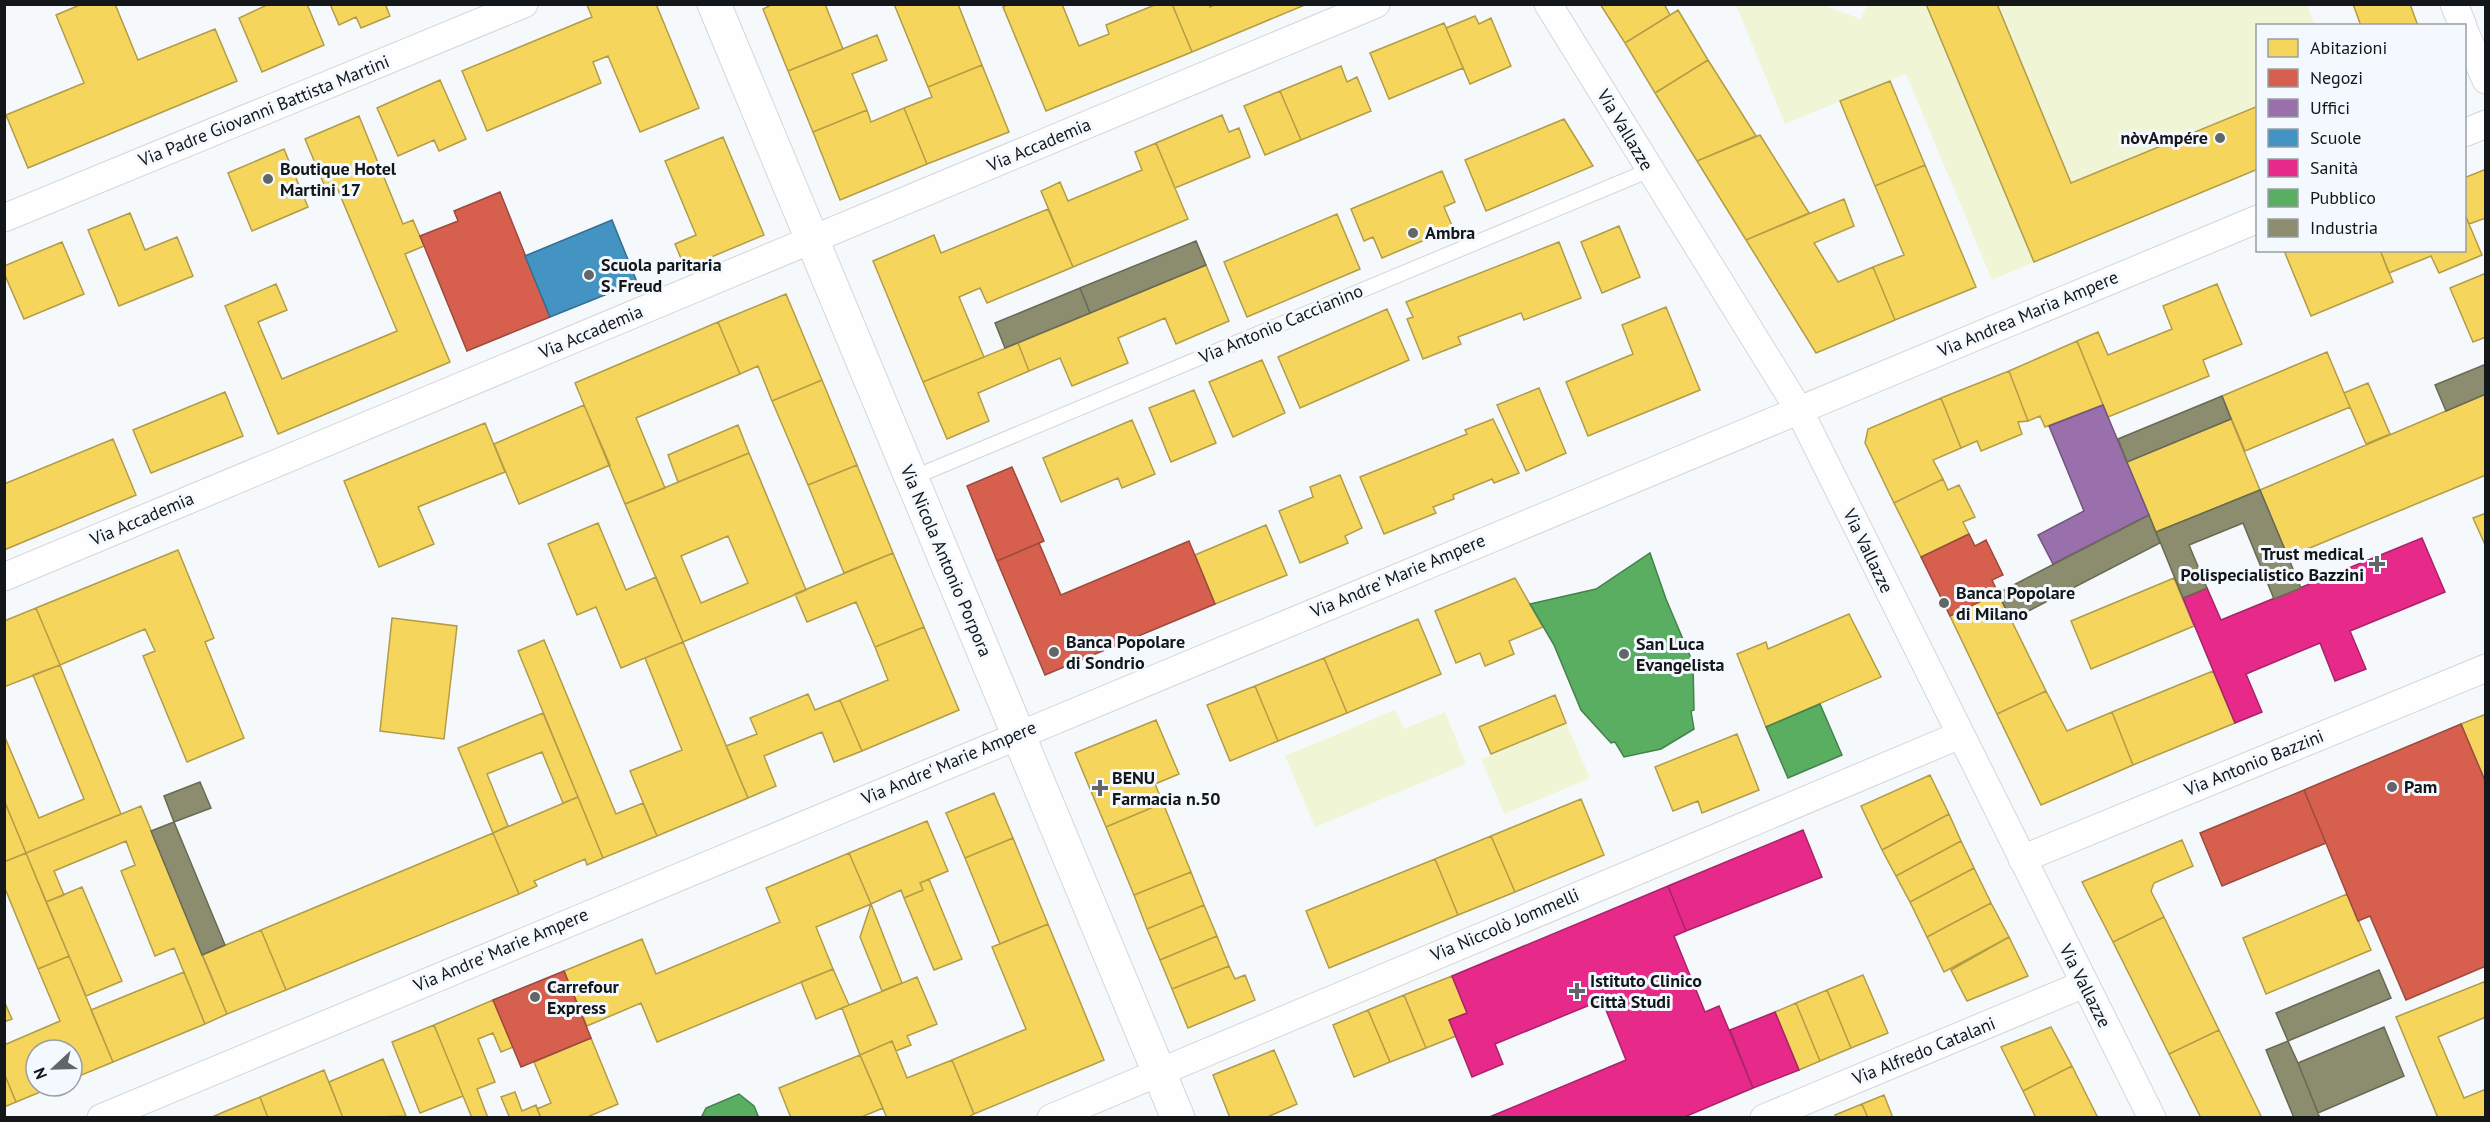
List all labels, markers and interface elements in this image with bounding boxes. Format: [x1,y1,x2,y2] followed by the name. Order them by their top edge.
[2256,24,2466,252] legend
[2310,36,2387,59] text: Abitazioni
[134,50,393,172] street label: Via Padre Giovanni Battista Martini
[2310,66,2363,89] text: Negozi
[1592,84,1659,175] street label: Via Vallazze
[2310,96,2350,119] text: Uffici
[983,112,1094,177] street label: Via Accademia
[2120,126,2208,149] place label: nòvAmpére
[2310,126,2361,149] text: Scuole
[2213,131,2227,145] marker: nòvAmpére
[2310,156,2358,179] text: Sanità
[280,157,397,201] place label: Boutique Hotel Martini 17
[261,172,275,186] marker: Boutique Hotel Martini 17
[2310,186,2376,209] text: Pubblico
[2310,216,2378,239] text: Industria
[1425,221,1475,244] place label: Ambra
[1406,226,1420,240] marker: Ambra
[601,253,722,297] place label: Scuola paritaria S. Freud
[1933,265,2122,362] street label: Via Andrea Maria Ampere
[582,268,596,282] marker: Scuola paritaria S. Freud
[1194,279,1366,369] street label: Via Antonio Caccianino
[535,299,646,364] street label: Via Accademia
[895,461,997,660] street label: Via Nicola Antonio Porpora
[86,486,197,551] street label: Via Accademia
[1838,504,1899,597] street label: Via Vallazze
[1306,528,1489,623] street label: Via Andre' Marie Ampere
[2181,542,2365,586] place label: Trust medical Polispecialistico Bazzini
[2368,555,2386,573] marker: Trust medical Polispecialistico Bazzini
[1956,581,2075,625] place label: Banca Popolare di Milano
[1937,596,1951,610] marker: Banca Popolare di Milano
[1066,630,1185,674] place label: Banca Popolare di Sondrio
[1636,632,1725,676] place label: San Luca Evangelista
[1047,645,1061,659] marker: Banca Popolare di Sondrio
[1617,647,1631,661] marker: San Luca Evangelista
[857,715,1040,810] street label: Via Andre' Marie Ampere
[2180,724,2327,801] street label: Via Antonio Bazzini
[1112,766,1221,810] place label: BENU Farmacia n.50
[2404,775,2437,798] place label: Pam
[2385,780,2399,794] marker: Pam
[1093,781,1107,795] marker: BENU Farmacia n.50
[1426,883,1583,967] street label: Via Niccolò Jommelli
[409,902,592,997] street label: Via Andre' Marie Ampere
[2054,939,2116,1031] street label: Via Vallazze
[1590,969,1702,1013] place label: Istituto Clinico Città Studi
[547,975,620,1019] place label: Carrefour Express
[1568,982,1586,1000] marker: Istituto Clinico Città Studi
[528,990,542,1004] marker: Carrefour Express
[1848,1011,1999,1090] street label: Via Alfredo Catalani
[24,1038,84,1098] north arrow
[29,1065,51,1082] text: N

